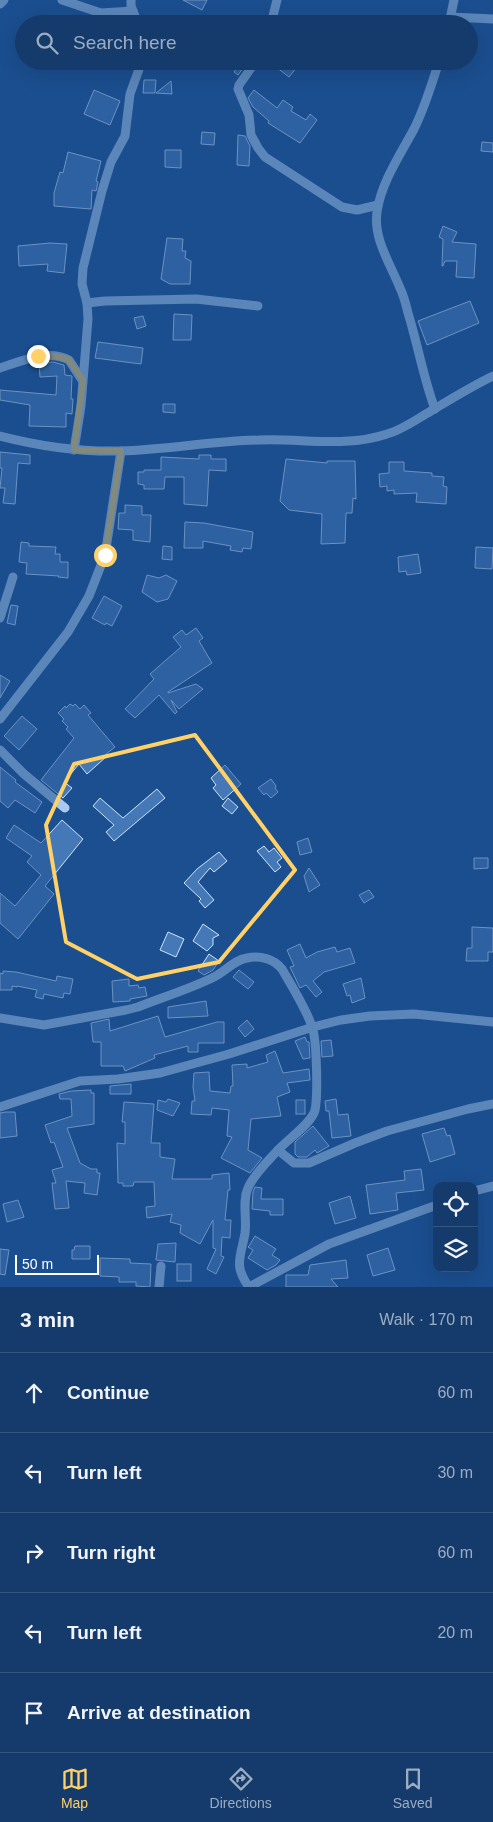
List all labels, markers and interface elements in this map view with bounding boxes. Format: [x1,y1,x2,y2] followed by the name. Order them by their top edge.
[15,15,478,70] search box
[33,29,61,57] icon: search
[73,32,177,53] text: Search here
[27,345,50,368] route end
[94,544,117,567] route start
[433,1182,478,1272] map controls
[433,1182,478,1227] button: locate
[433,1227,478,1272] button: layers
[15,1252,99,1275] scale bar
[22,1256,53,1272] text: 50 m
[20,1308,75,1331] text: 3 min
[379,1311,473,1328] text: Walk · 170 m
[20,1379,48,1407] icon: ahead
[67,1382,149,1403] text: Continue
[437,1384,473,1401] text: 60 m
[20,1459,48,1487] icon: left
[67,1462,142,1483] text: Turn left
[437,1464,473,1481] text: 30 m
[20,1539,48,1567] icon: right
[67,1542,155,1563] text: Turn right
[437,1544,473,1561] text: 60 m
[20,1619,48,1647] icon: left
[67,1622,142,1643] text: Turn left
[437,1624,473,1641] text: 20 m
[20,1699,48,1727] icon: arrive
[67,1702,251,1723] text: Arrive at destination
[61,1765,89,1811] tab: Map
[210,1765,272,1811] tab: Directions
[393,1765,432,1811] tab: Saved

